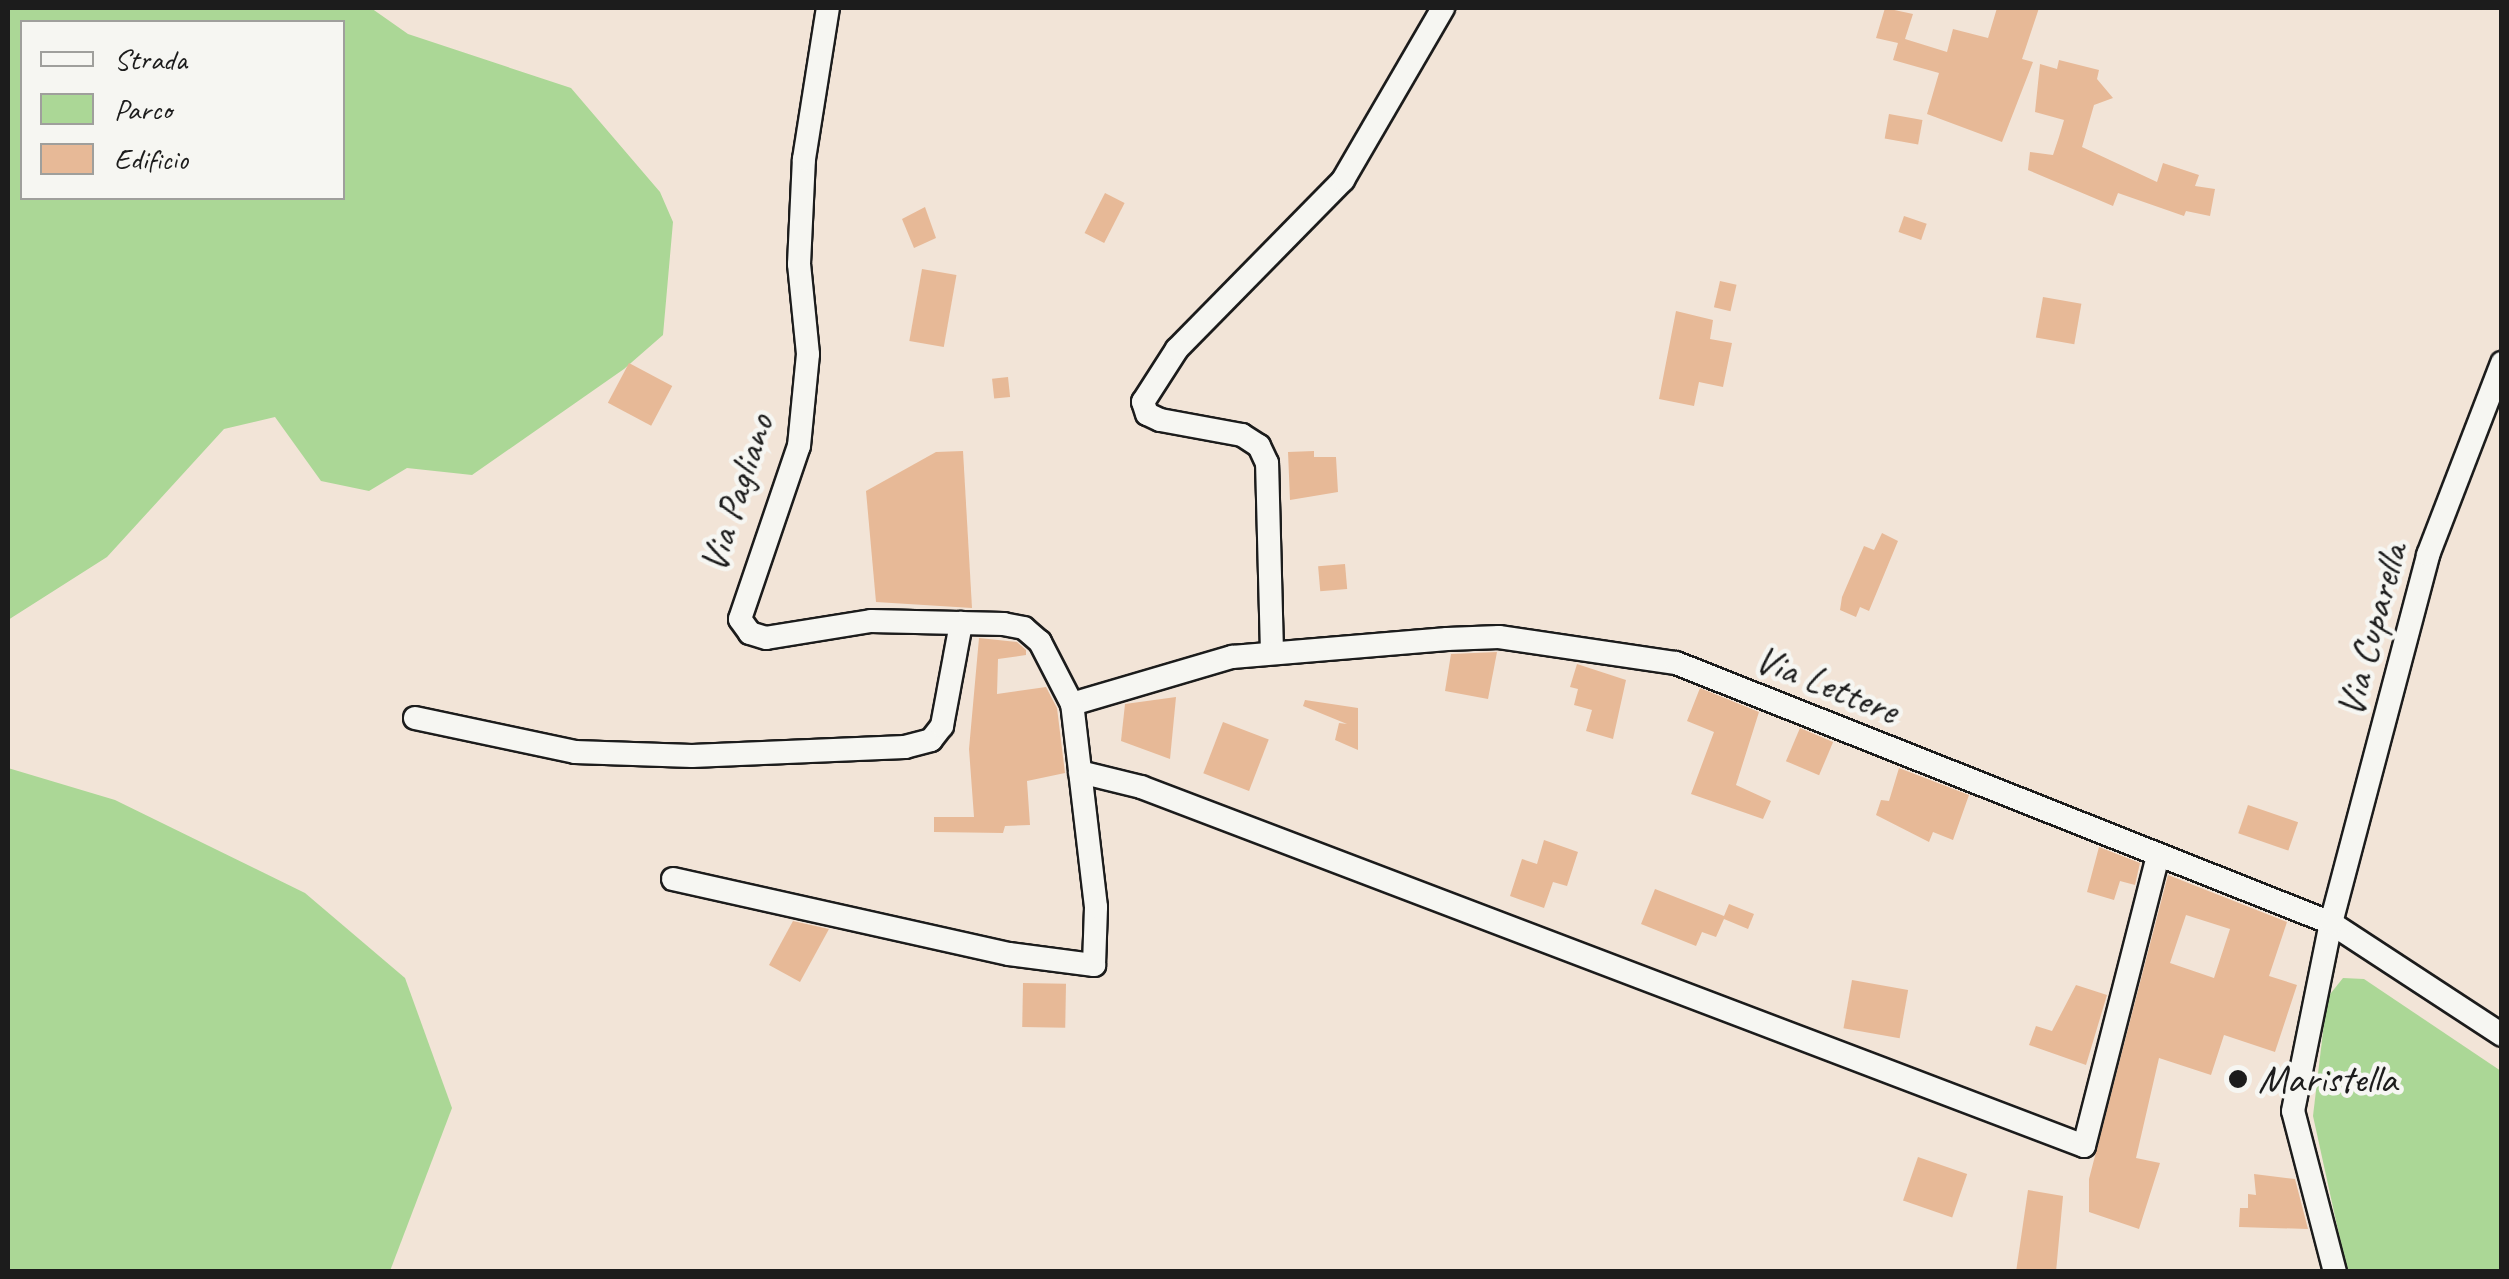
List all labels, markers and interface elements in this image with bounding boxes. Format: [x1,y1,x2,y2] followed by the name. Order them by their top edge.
[20,20,345,200] legend
[114,40,187,78] text: Strada
[114,90,172,128] text: Parco
[114,140,188,178] text: Edificio
[688,408,784,578] street label: Via Pagliano
[2325,539,2417,721] street label: Via Cuparella
[1749,634,1905,734] street label: Via Lettere
[2258,1055,2397,1103] place label: Maristella
[2227,1068,2249,1090] marker: Maristella

